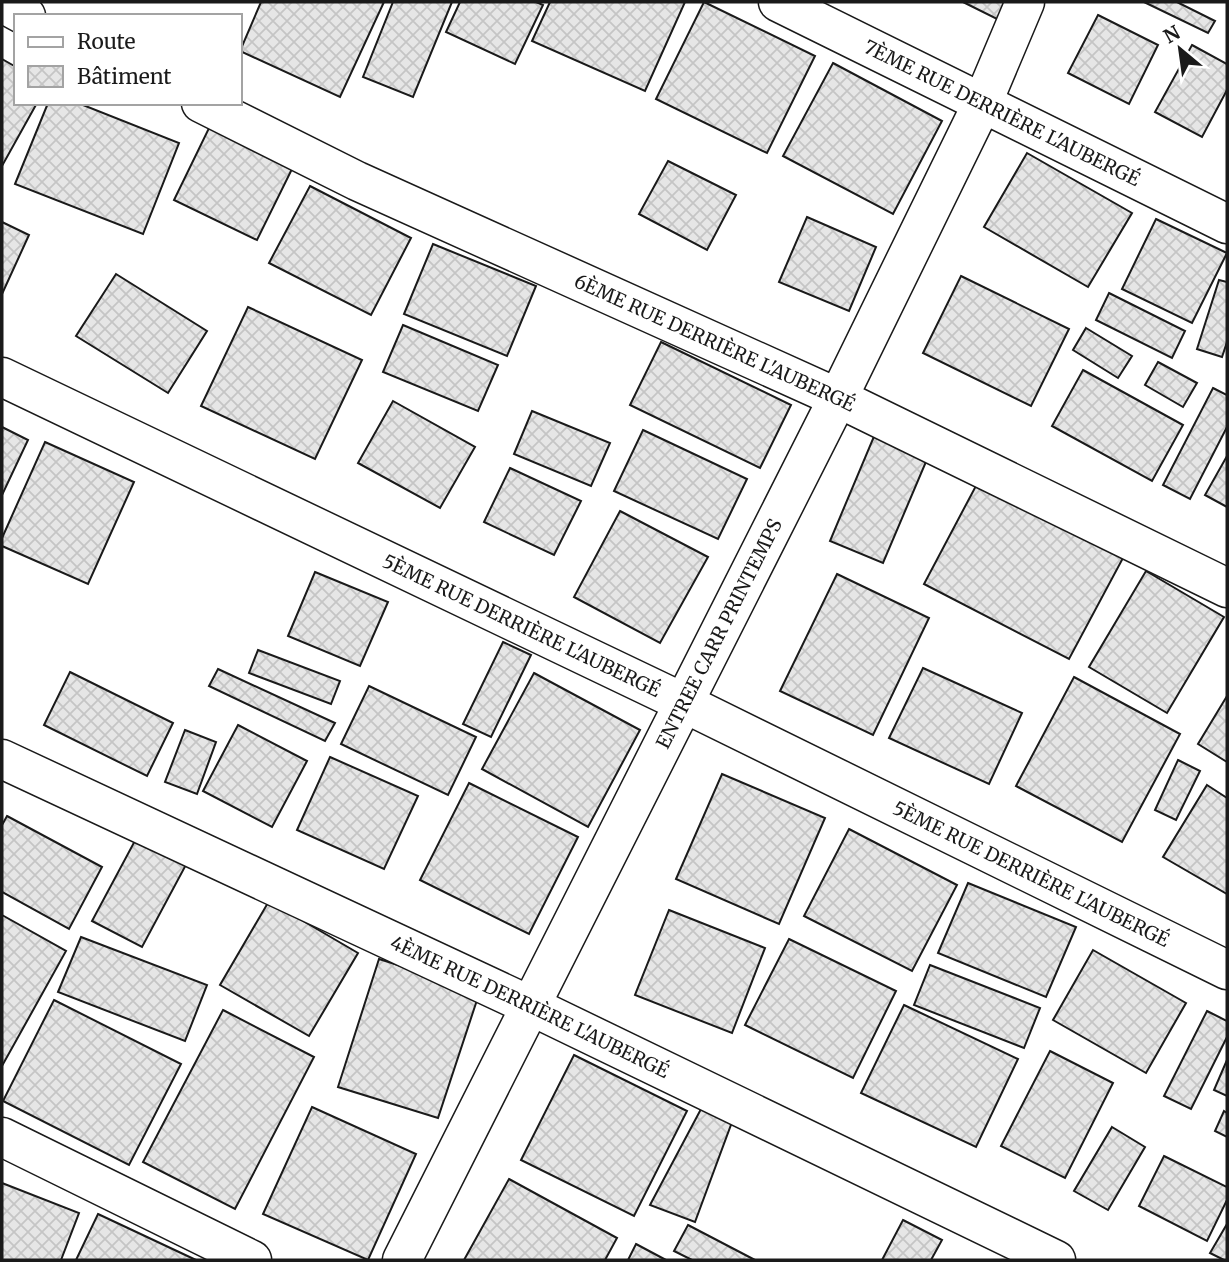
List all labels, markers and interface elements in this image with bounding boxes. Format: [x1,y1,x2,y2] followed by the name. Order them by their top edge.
[14,14,242,105] legend
[1145,14,1215,84] north arrow
[1159,20,1184,48] text: N
[77,28,135,55] text: Route
[860,34,1144,191] street label: 7ÈME RUE DERRIÈRE L'AUBERGÉ
[77,63,171,90] text: Bâtiment
[571,269,859,417] street label: 6ÈME RUE DERRIÈRE L'AUBERGÉ
[651,515,787,753] street label: ENTREE CARR PRINTEMPS
[379,549,664,702] street label: 5ÈME RUE DERRIÈRE L'AUBERGÉ
[889,796,1174,952] street label: 5ÈME RUE DERRIÈRE L'AUBERGÉ
[387,930,673,1083] street label: 4ÈME RUE DERRIÈRE L'AUBERGÉ

